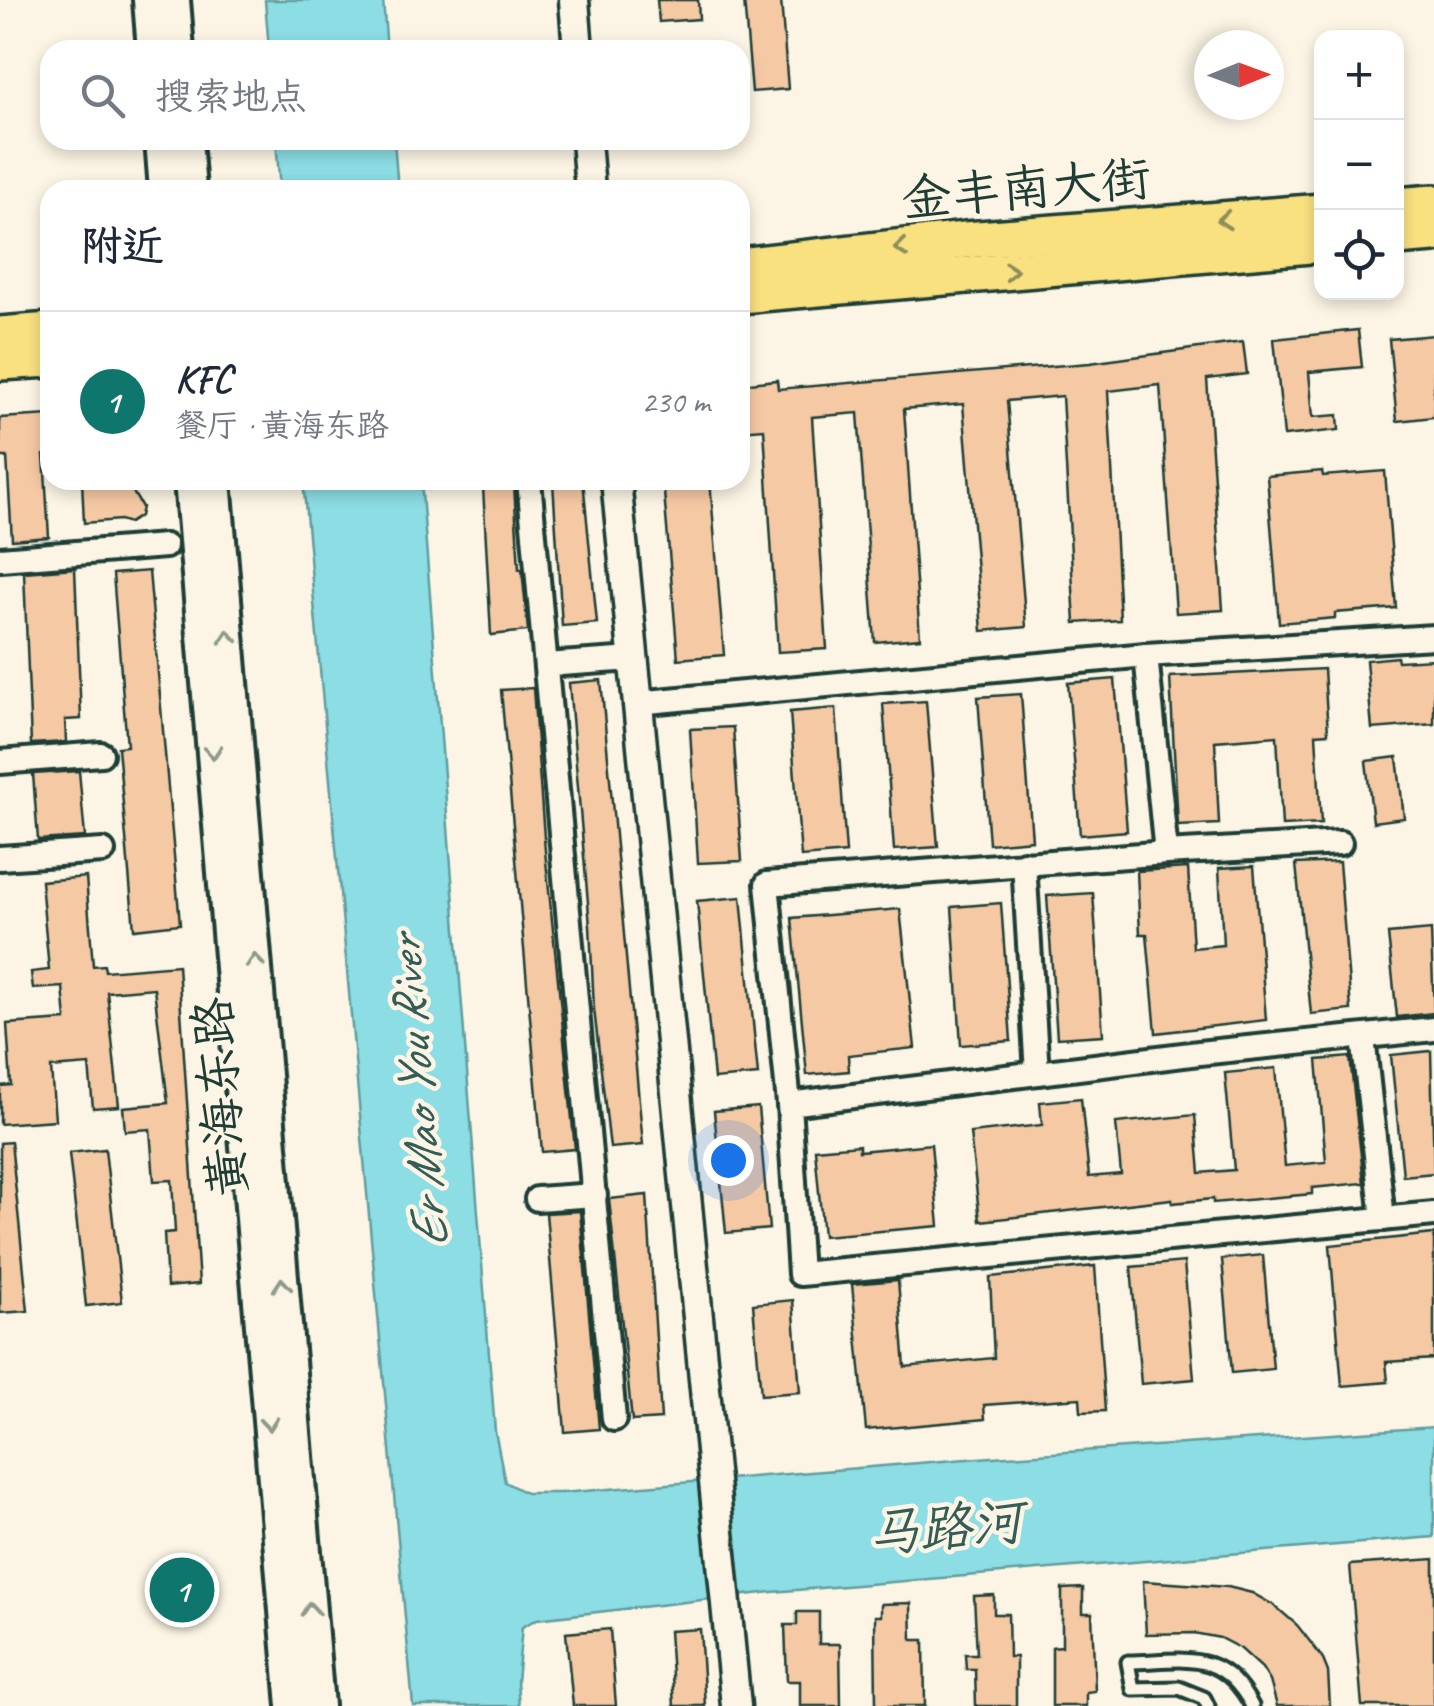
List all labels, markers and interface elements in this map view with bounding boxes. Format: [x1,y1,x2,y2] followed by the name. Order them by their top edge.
[1194,30,1284,120] north arrow
[1314,30,1404,300] map controls
[1314,30,1404,120] button: +
[40,40,750,150] search box
[75,68,130,123] icon: search
[155,73,307,120] text: 搜索地点
[1314,120,1404,210] button: −
[899,146,1153,231] street label: 金丰南大街
[1216,208,1232,230] one-way arrow
[1314,210,1404,300] button: locate
[80,220,164,273] text: 附近
[892,237,908,258] one-way arrow
[1004,261,1020,283] one-way arrow
[175,356,231,403] text: KFC
[105,381,120,422] text: 1
[641,381,710,422] text: 230 m
[175,405,388,446] text: 餐厅 · 黄海东路
[218,629,240,645] one-way arrow
[202,744,223,760] one-way arrow
[370,928,463,1251] water label: Er Mao You River
[245,953,267,969] one-way arrow
[180,995,261,1199] street label: 黄海东路
[703,1135,754,1186] your location
[272,1277,294,1293] one-way arrow
[258,1417,280,1433] one-way arrow
[865,1488,1033,1568] water label: 马路河
[150,1552,214,1628] pin: 1
[299,1600,321,1616] one-way arrow

